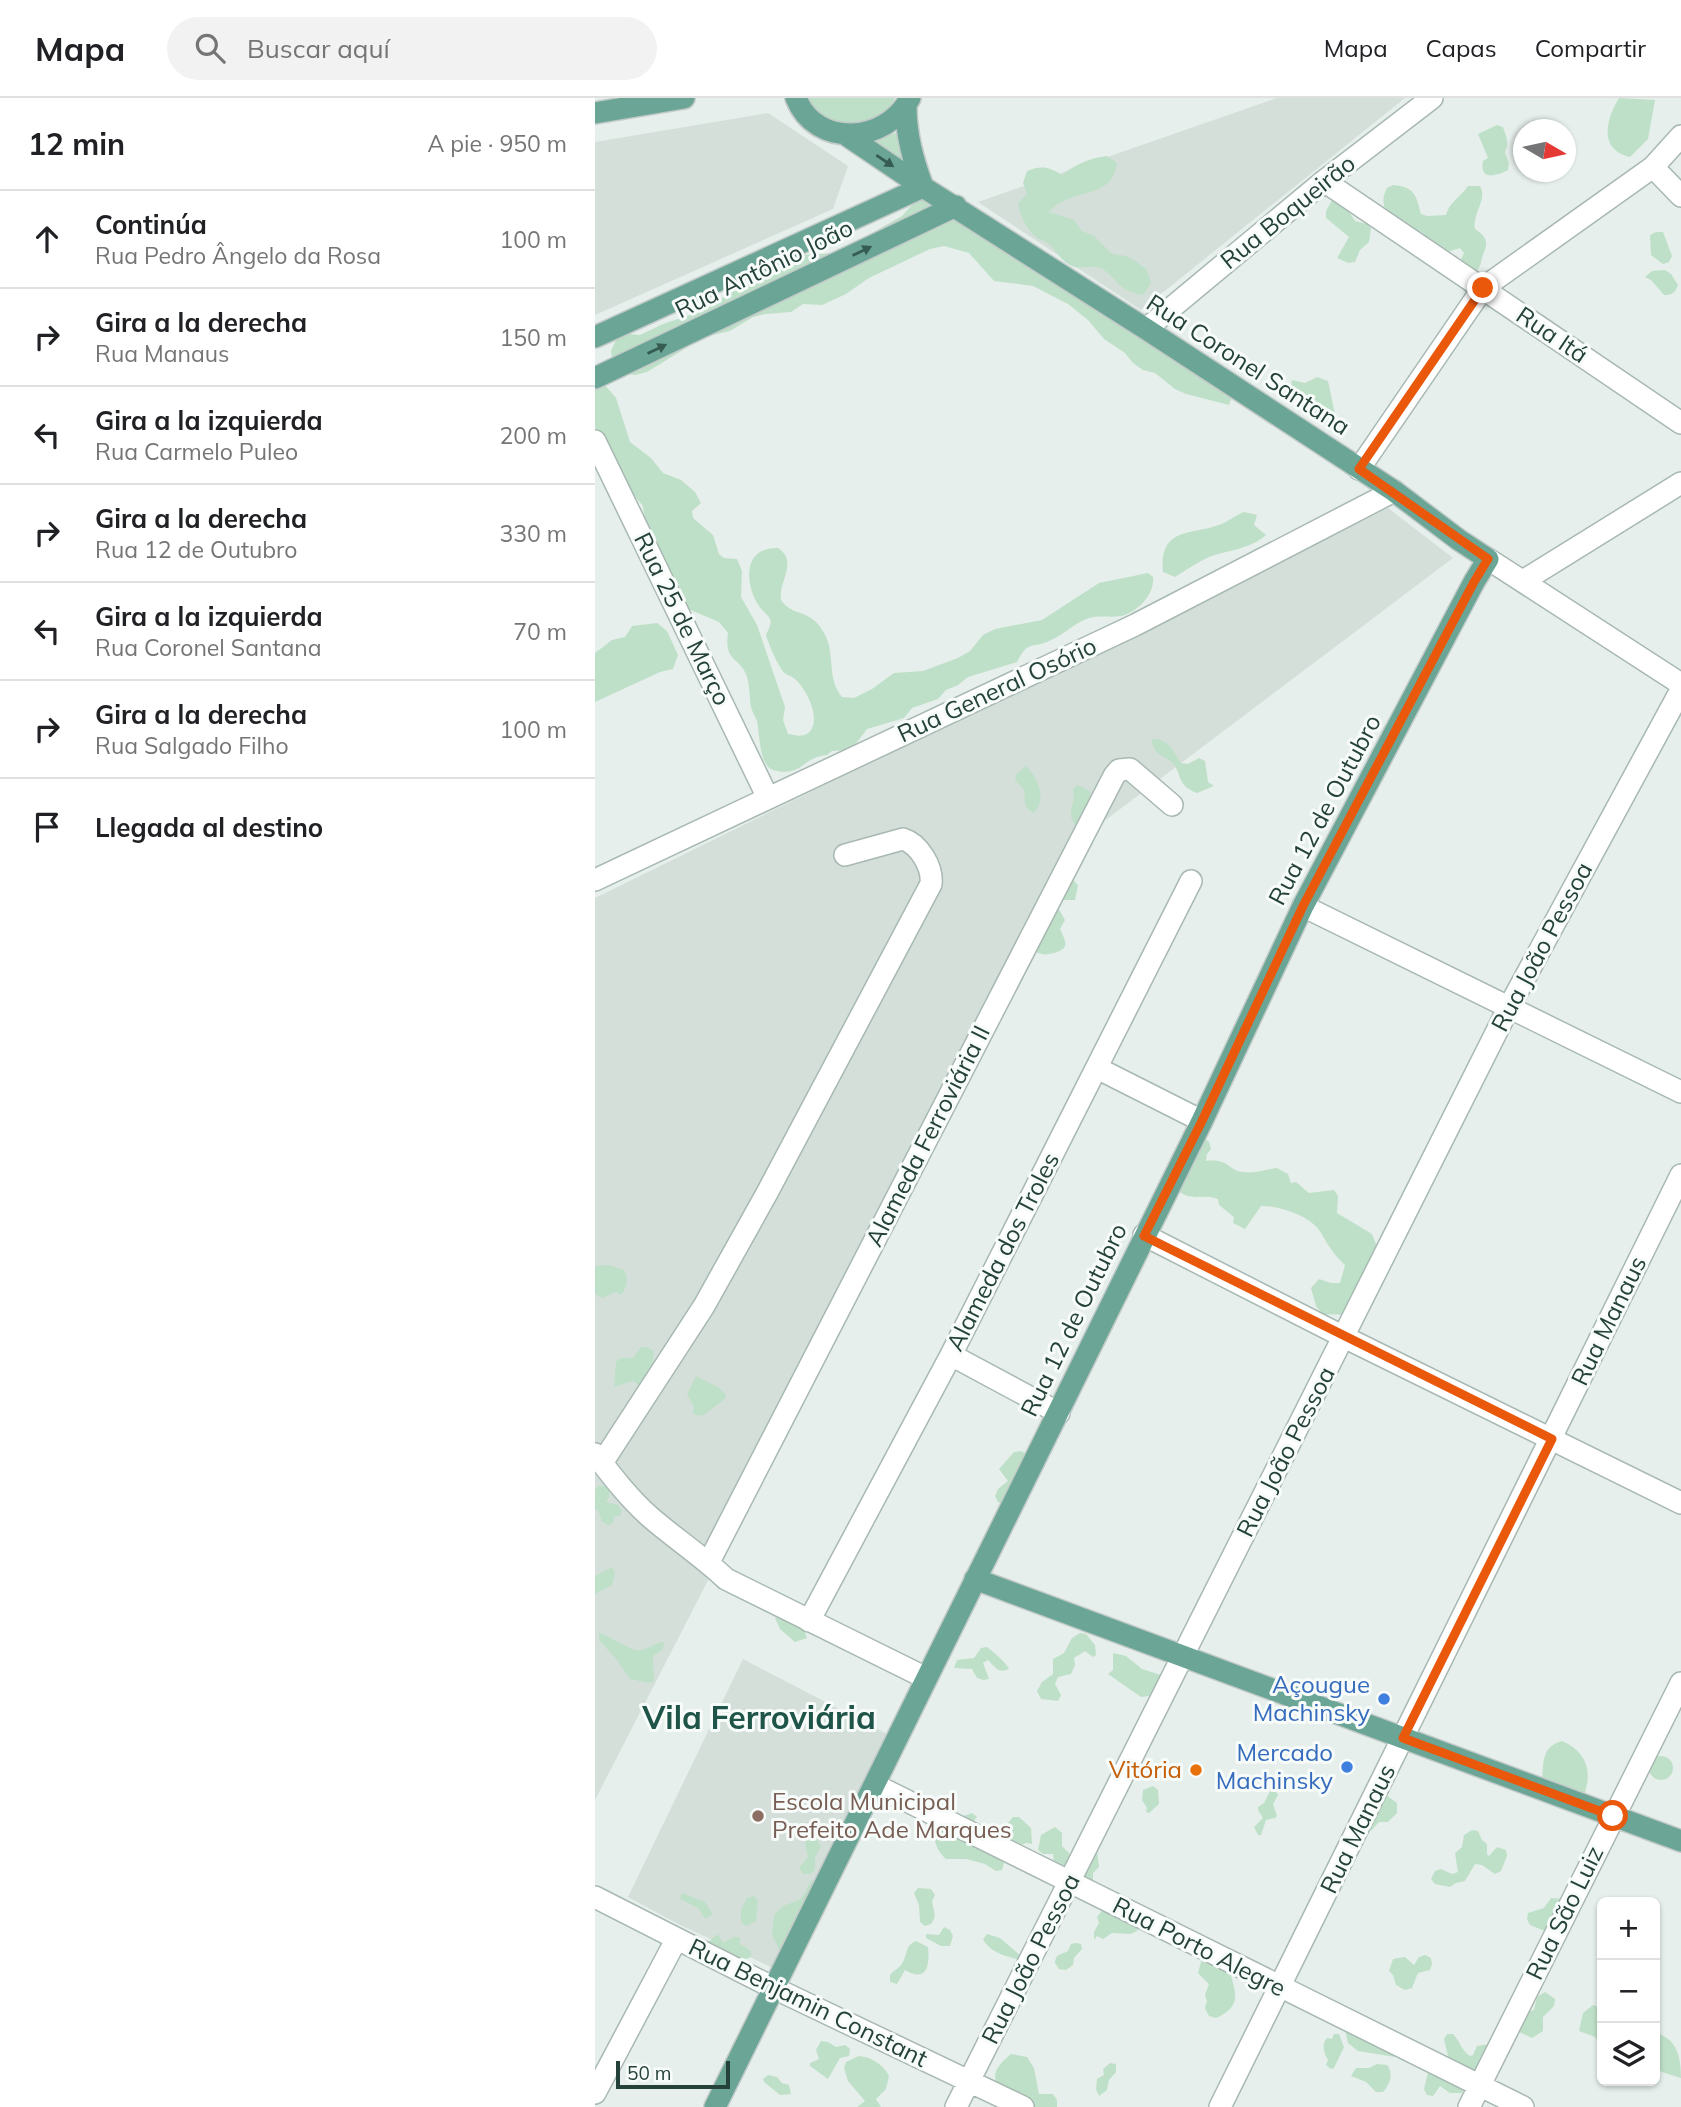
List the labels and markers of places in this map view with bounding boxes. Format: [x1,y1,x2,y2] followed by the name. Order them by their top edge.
[1253,1669,1370,1727] place label: Açougue Machinsky
[1376,1691,1392,1707] marker: Açougue Machinsky
[1216,1737,1333,1795] place label: Mercado Machinsky
[1109,1754,1182,1784] place label: Vitória
[1339,1759,1355,1775] marker: Mercado Machinsky
[1188,1762,1204,1778] marker: Vitória
[772,1786,1012,1844] place label: Escola Municipal Prefeito Ade Marques
[750,1808,766,1824] marker: Escola Municipal Prefeito Ade Marques

